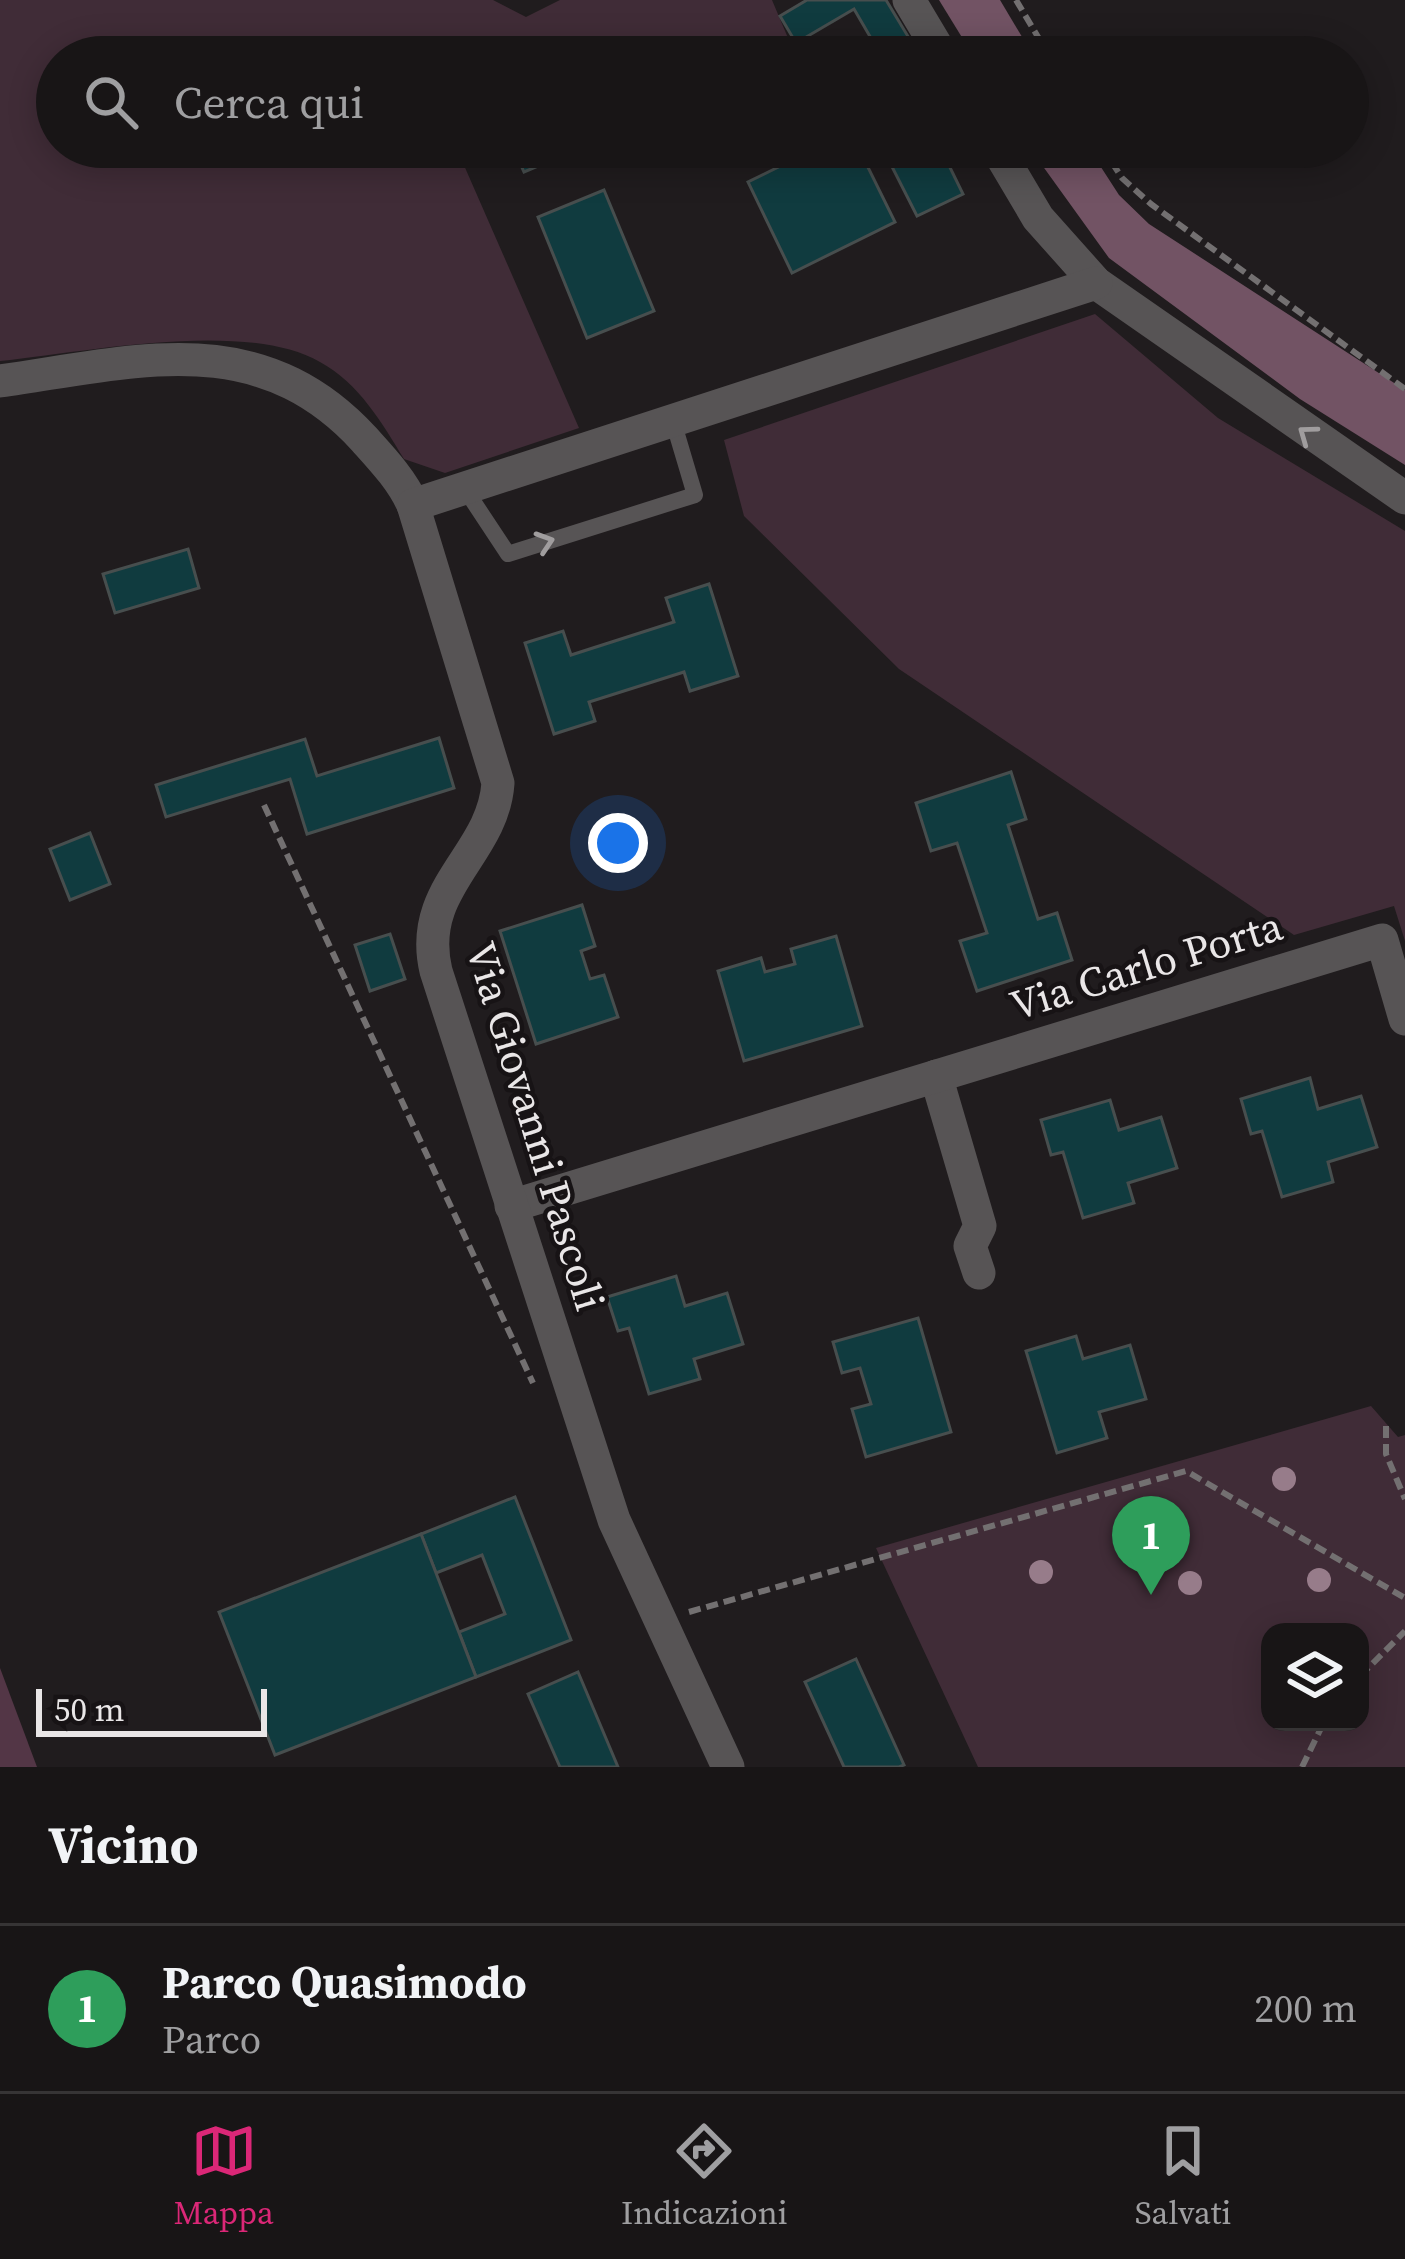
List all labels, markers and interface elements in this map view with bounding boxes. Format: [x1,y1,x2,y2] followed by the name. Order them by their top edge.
[36,36,1369,168] search box
[78,69,144,135] icon: search
[174,71,364,133] text: Cerca qui
[1298,426,1320,448] one-way arrow
[534,531,555,556] one-way arrow
[588,813,648,873] your location
[1003,896,1290,1034] street label: Via Carlo Porta
[452,935,620,1317] street label: Via Giovanni Pascoli
[1112,1496,1190,1595] pin: 1
[1261,1623,1369,1731] map controls
[1261,1623,1369,1731] button: layers
[36,1683,267,1736] scale bar
[54,1687,124,1732] text: 50 m
[48,1810,198,1880] text: Vicino
[162,1951,527,2013] text: Parco Quasimodo
[76,1982,98,2035] text: 1
[1254,1982,1357,2035] text: 200 m
[162,2013,261,2066] text: Parco
[174,2118,274,2235] tab: Mappa
[621,2118,788,2235] tab: Indicazioni
[1135,2118,1231,2235] tab: Salvati

